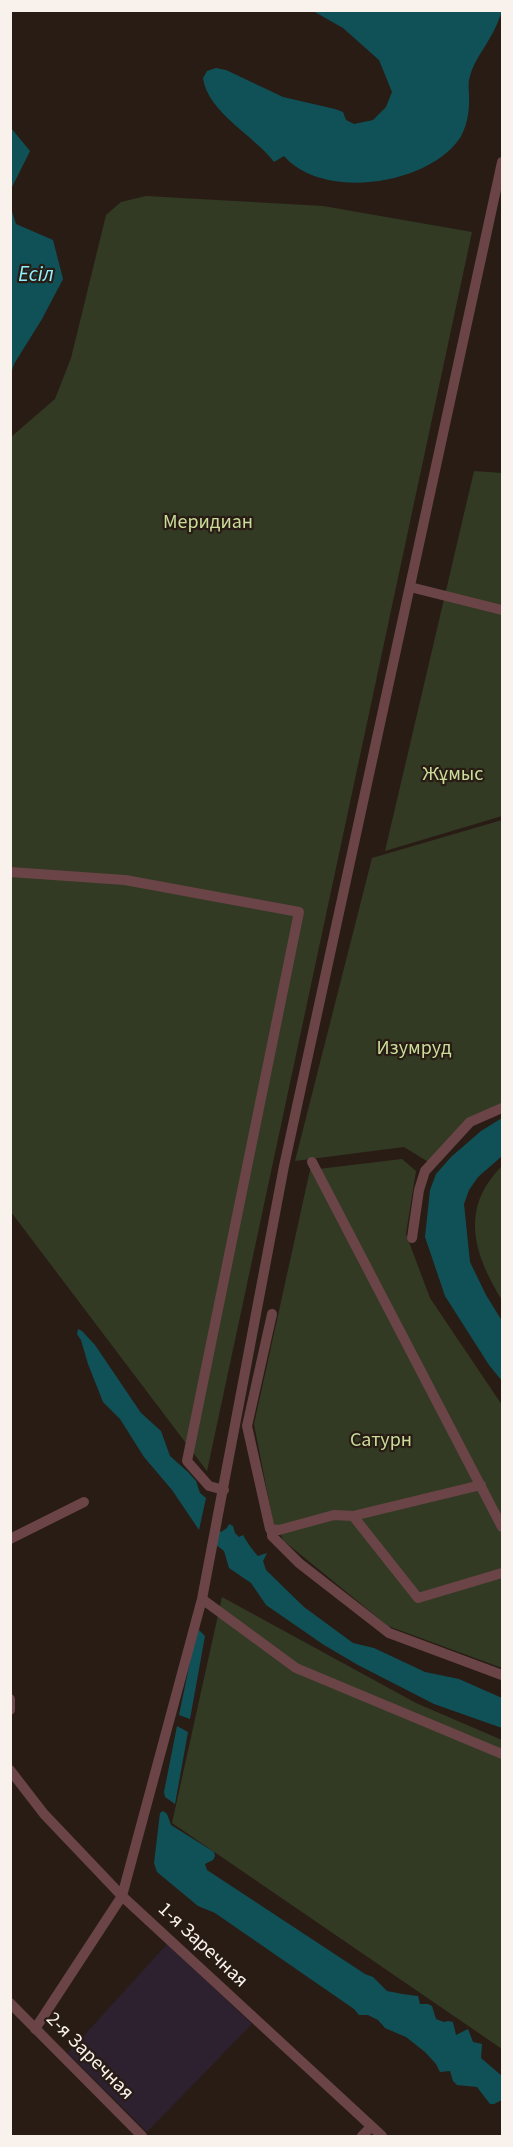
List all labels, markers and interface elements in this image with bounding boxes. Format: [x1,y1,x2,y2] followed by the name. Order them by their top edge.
[18,263,54,289] water label: Есіл
[163,512,253,536] park label: Меридиан
[423,764,483,788] park label: Жұмыс
[376,1038,452,1062] park label: Изумруд
[350,1430,412,1454] park label: Сатурн
[152,1898,252,1994] street label: 1-я Заречная
[40,2008,138,2106] street label: 2-я Заречная

